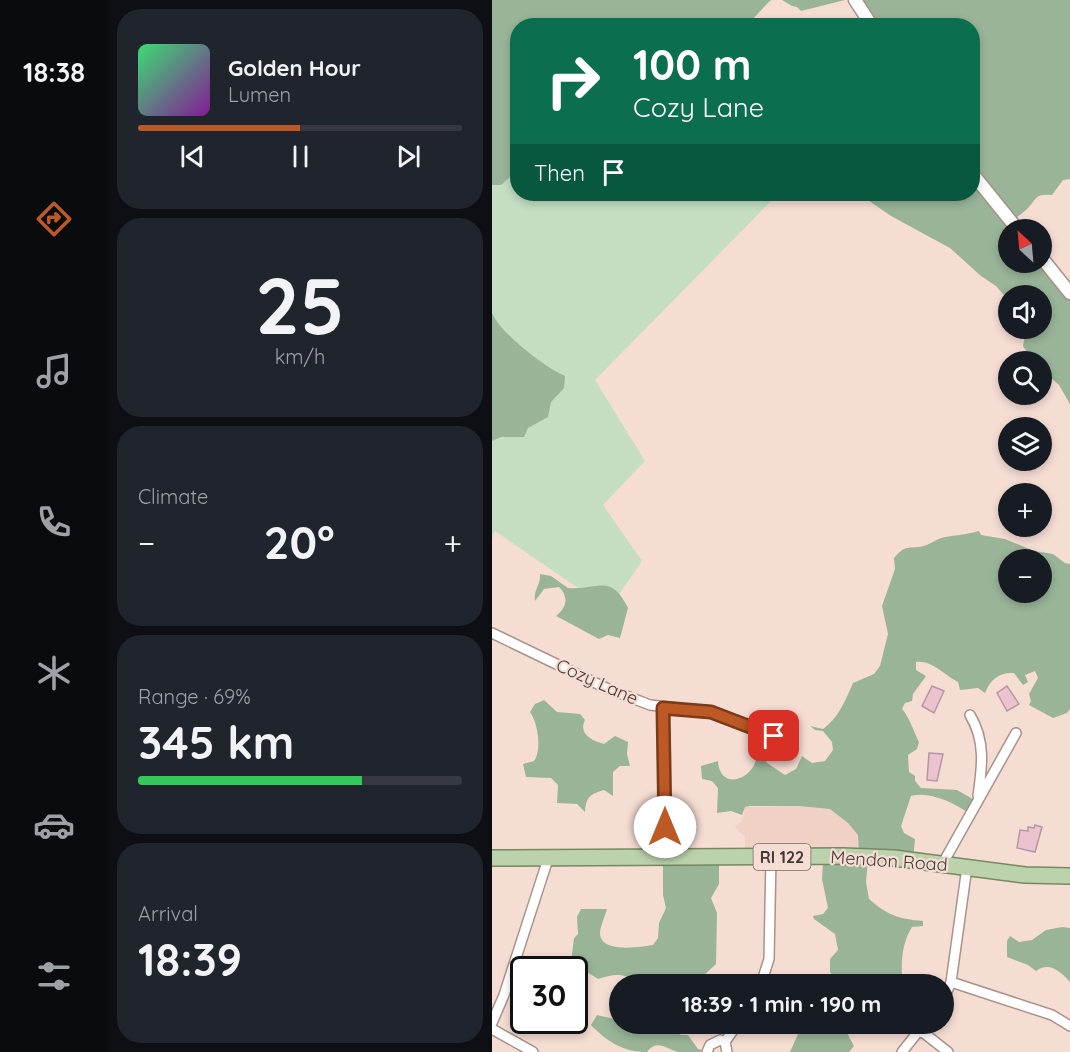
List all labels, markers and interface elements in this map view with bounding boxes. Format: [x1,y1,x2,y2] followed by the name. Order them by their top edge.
[633,38,751,91] text: 100 m
[534,42,612,120] icon: right
[228,54,361,82] text: Golden Hour
[23,55,85,89] text: 18:38
[228,82,291,107] text: Lumen
[633,90,764,124] text: Cozy Lane
[176,140,209,173] icon: previous
[284,140,317,173] icon: pause
[392,140,425,173] icon: next
[597,156,630,189] icon: arrive
[534,159,585,187] text: Then
[33,198,75,240] icon: directions
[998,219,1052,273] north arrow
[998,219,1052,603] map controls
[255,256,345,354] text: 25
[998,285,1052,339] button: sound
[275,344,325,369] text: km/h
[33,350,75,392] icon: music
[998,351,1052,405] button: search
[998,417,1052,471] button: layers
[998,483,1052,537] button: +
[138,484,208,509] text: Climate
[33,501,75,543] icon: phone
[264,514,335,570] text: 20°
[138,522,155,563] text: −
[443,522,462,563] text: +
[998,549,1052,603] button: −
[33,652,75,694] icon: climate
[553,653,642,710] street label: Cozy Lane
[138,684,251,709] text: Range · 69%
[748,710,799,761] pin
[138,714,294,770] text: 345 km
[757,719,790,752] icon: arrive
[633,795,697,859] position arrow
[33,804,75,846] icon: car
[754,844,810,870] road number: RI 122
[830,845,948,876] street label: Mendon Road
[138,901,198,926] text: Arrival
[138,931,242,987] text: 18:39
[33,955,75,997] icon: filters
[510,956,588,1034] speed limit sign: 30
[682,990,881,1018] text: 18:39 · 1 min · 190 m

